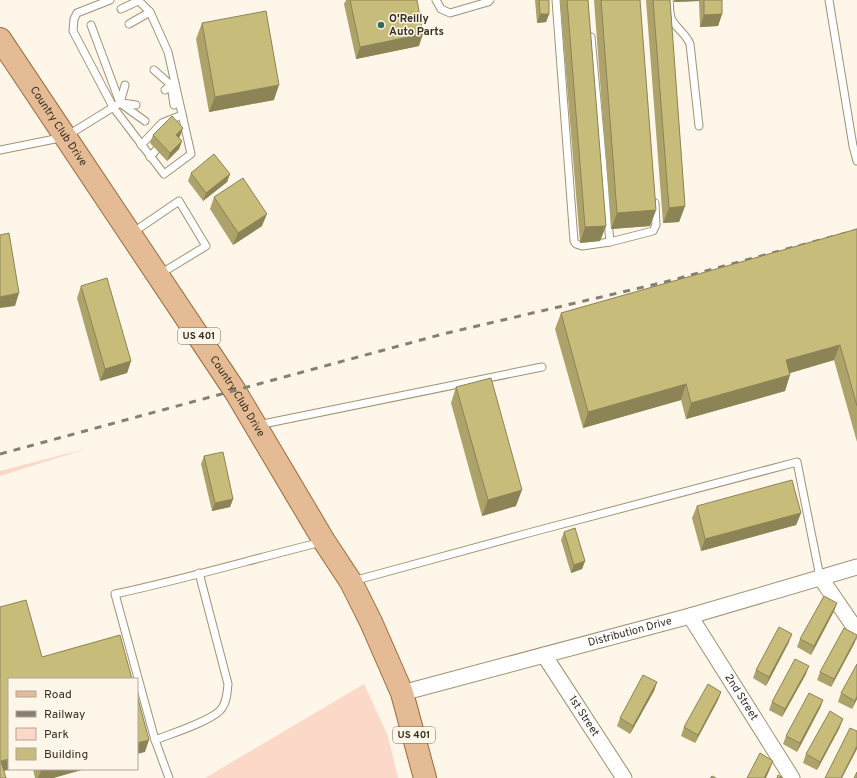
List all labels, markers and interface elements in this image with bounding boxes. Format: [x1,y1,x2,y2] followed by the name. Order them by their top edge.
[389,12,444,39] place label: O'Reilly Auto Parts
[376,20,386,30] marker: O'Reilly Auto Parts
[27,84,90,169] street label: Country Club Drive
[178,328,220,344] road number: US 401
[206,353,268,440] street label: Country Club Drive
[587,614,674,650] street label: Distribution Drive
[721,671,761,723] street label: 2nd Street
[8,678,138,770] legend
[44,687,72,703] text: Road
[565,693,602,739] street label: 1st Street
[44,707,85,723] text: Railway
[44,727,69,743] text: Park
[393,727,435,743] road number: US 401
[44,747,88,763] text: Building

